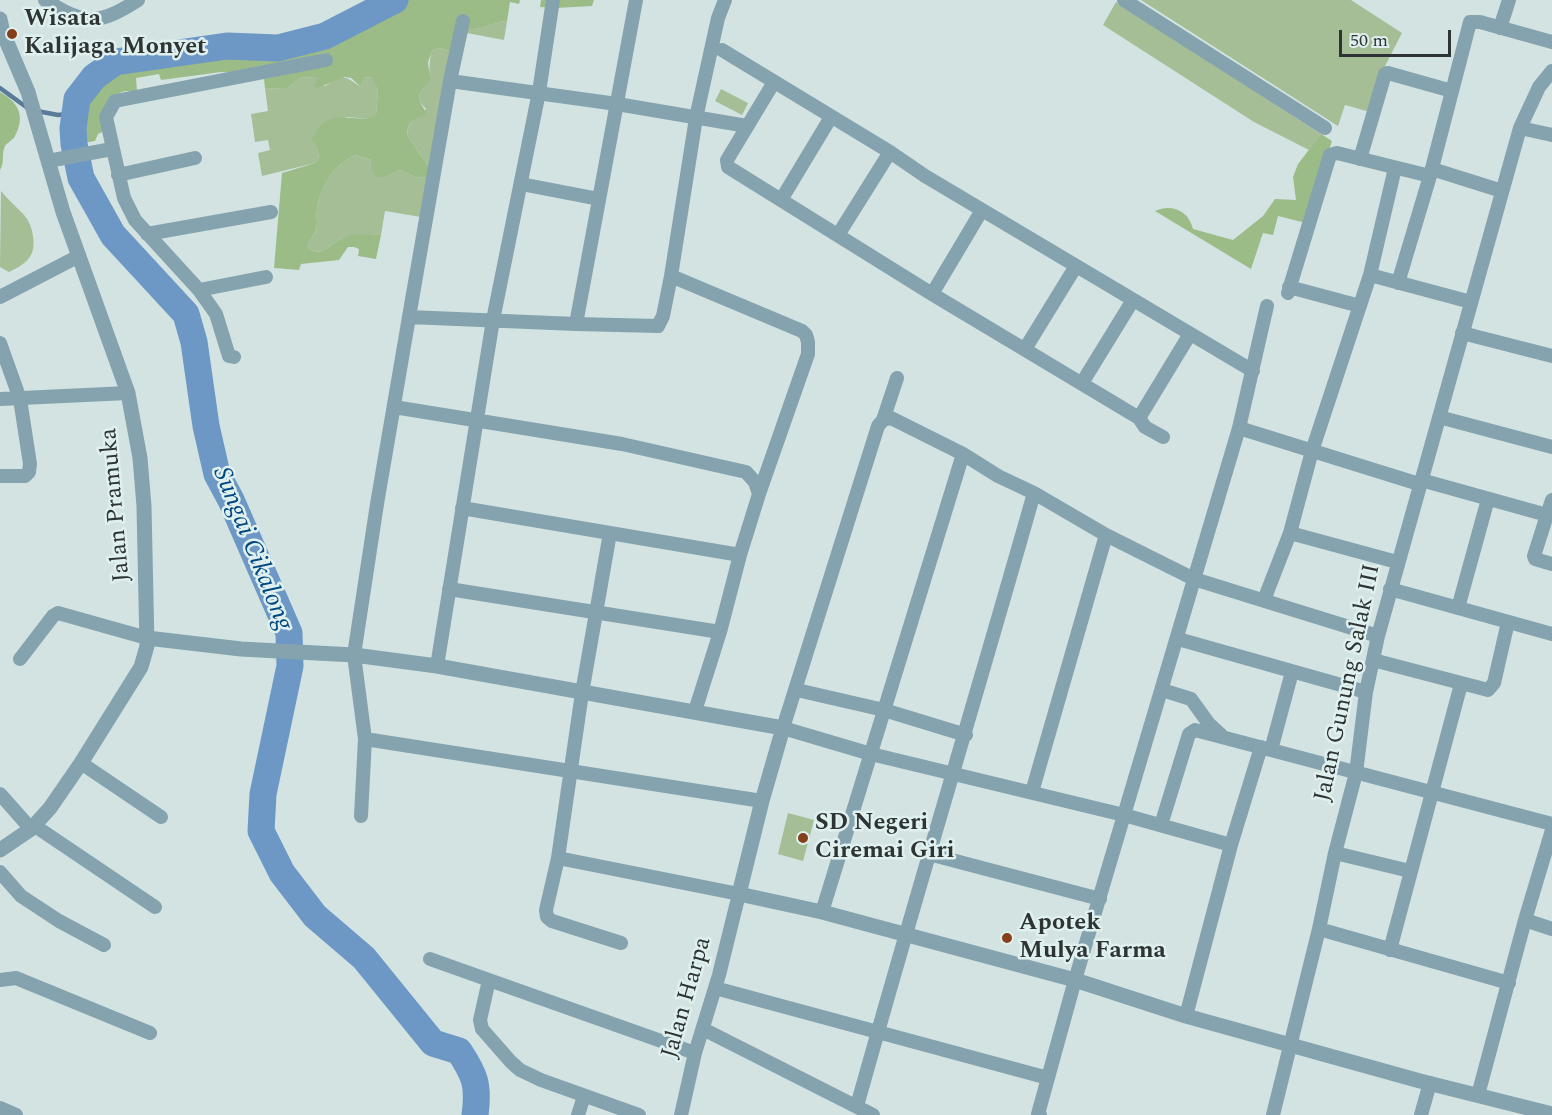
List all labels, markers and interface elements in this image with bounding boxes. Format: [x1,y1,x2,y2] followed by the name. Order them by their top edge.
[24,6,206,62] place label: Wisata Kalijaga Monyet
[1342,18,1454,56] scale bar
[5,27,19,41] marker: Wisata Kalijaga Monyet
[1350,27,1388,54] text: 50 m
[96,427,138,583] street label: Jalan Pramuka
[204,463,298,635] water label: Sungai Cikalong
[1310,562,1388,804] street label: Jalan Gunung Salak III
[815,810,954,866] place label: SD Negeri Ciremai Giri
[796,831,810,845] marker: SD Negeri Ciremai Giri
[1019,910,1166,966] place label: Apotek Mulya Farma
[1000,931,1014,945] marker: Apotek Mulya Farma
[657,934,719,1062] street label: Jalan Harpa

